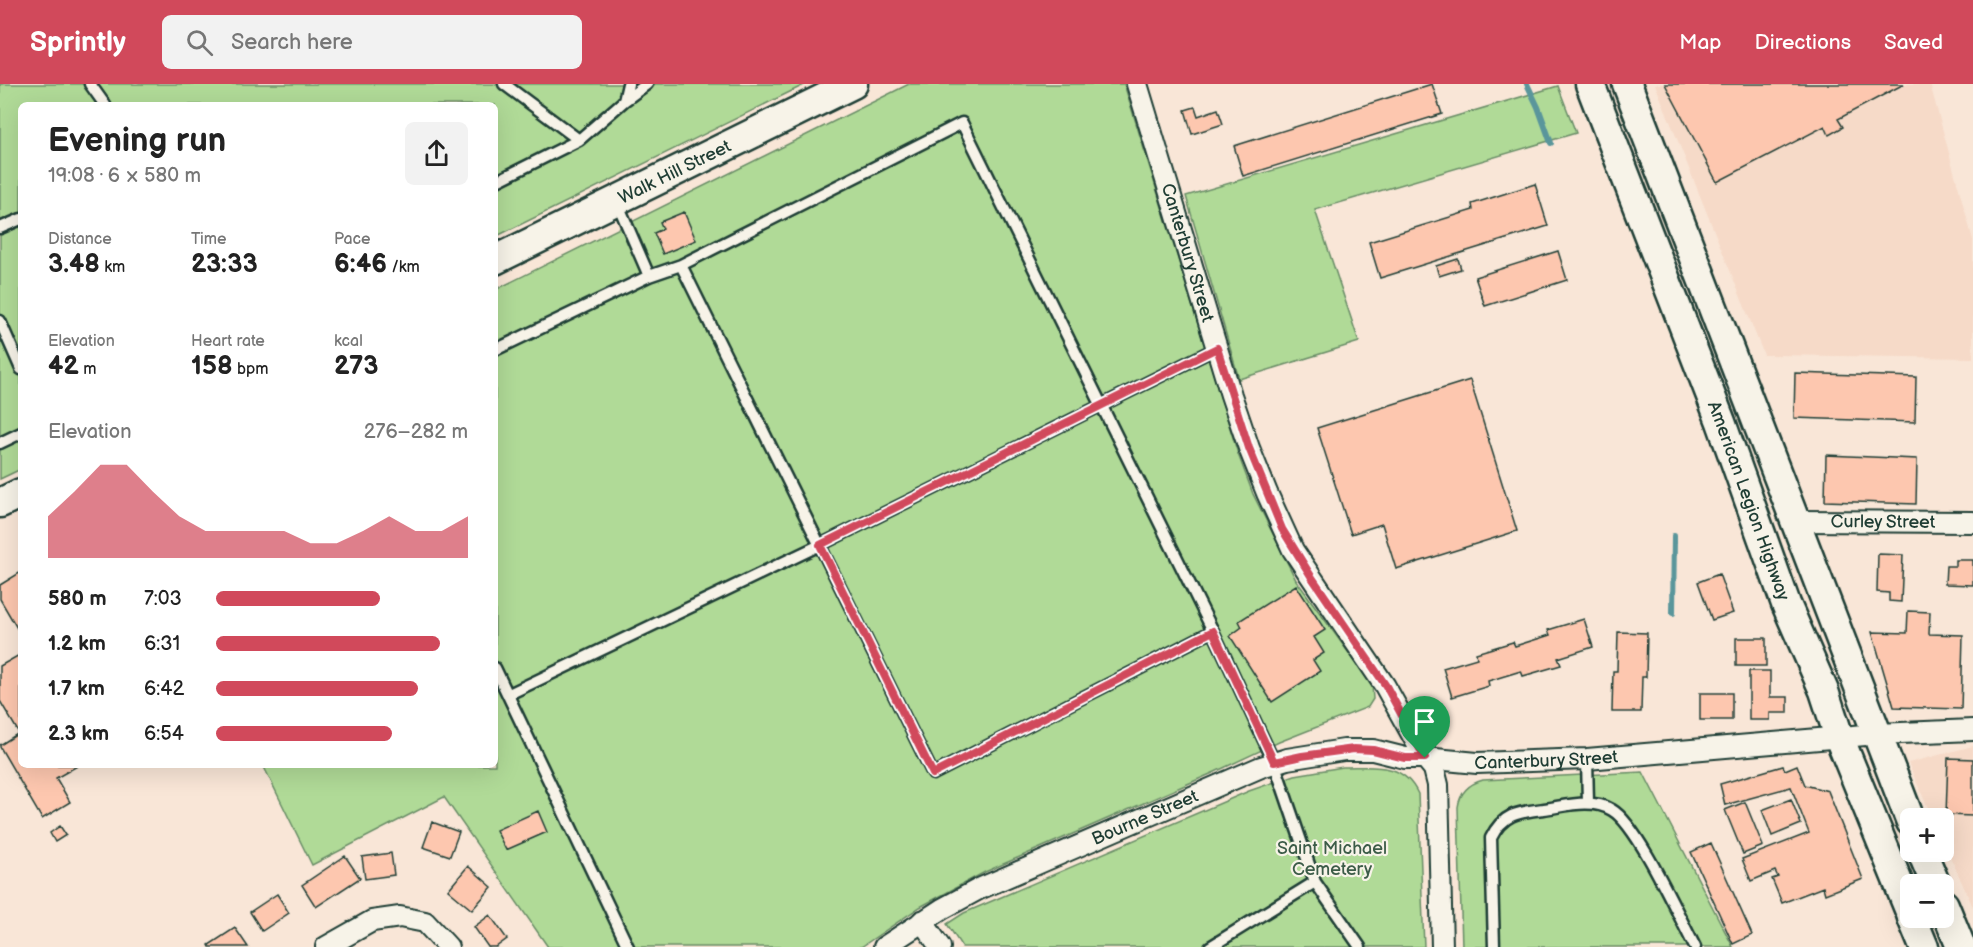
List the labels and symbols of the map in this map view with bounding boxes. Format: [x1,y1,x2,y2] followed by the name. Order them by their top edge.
[615,135,735,208] street label: Walk Hill Street
[1157,181,1219,325] street label: Canterbury Street
[1703,398,1795,604] street label: American Legion Highway
[1831,511,1936,532] street label: Curley Street
[1399,696,1450,758] pin
[1474,746,1619,774] street label: Canterbury Street
[1088,785,1202,850] street label: Bourne Street
[1277,838,1387,880] park label: Saint Michael Cemetery

